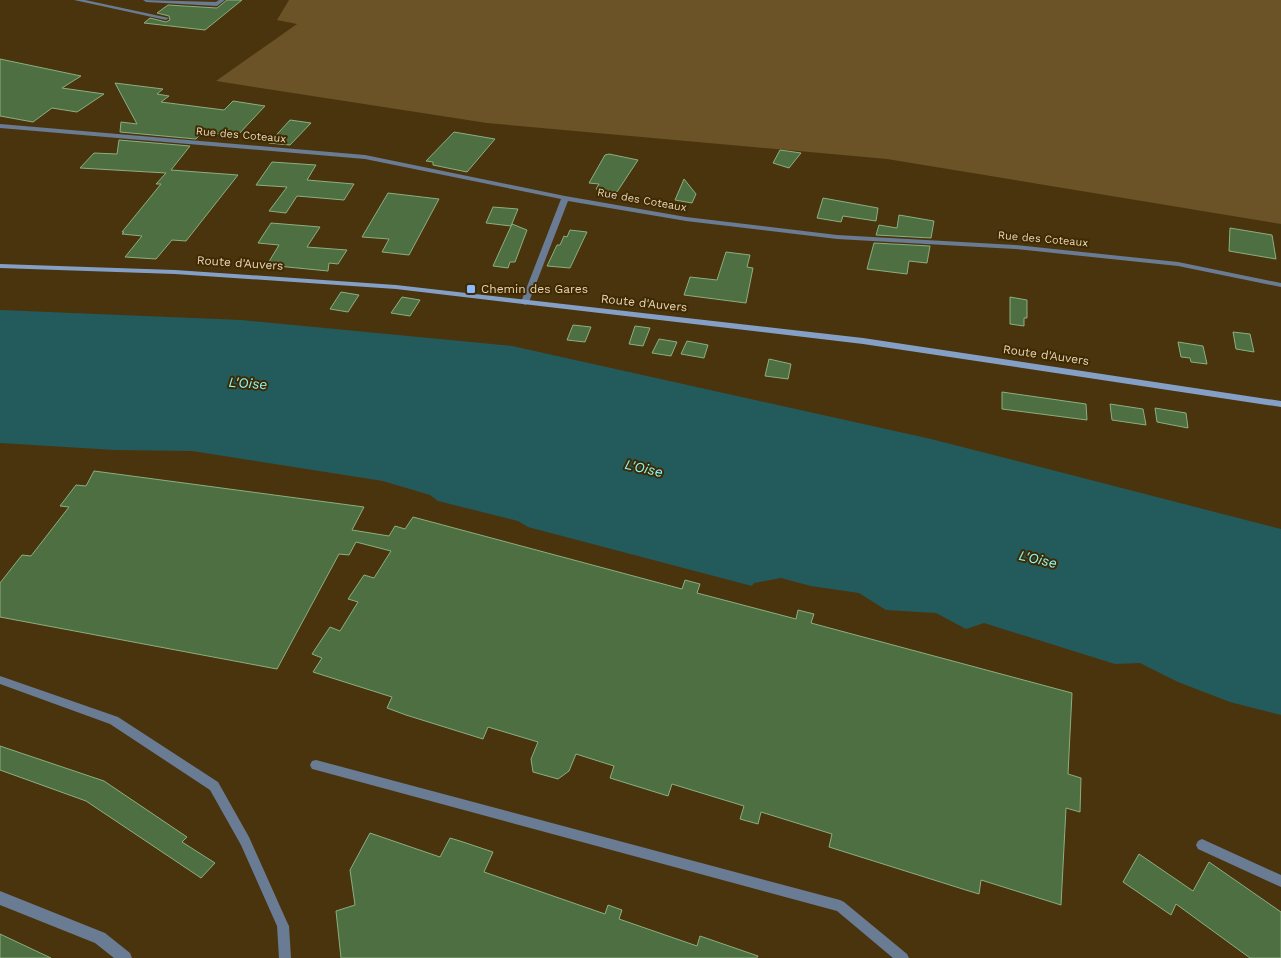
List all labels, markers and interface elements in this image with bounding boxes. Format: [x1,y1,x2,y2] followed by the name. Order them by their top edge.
[195,125,287,145] street label: Rue des Coteaux
[596,186,688,214] street label: Rue des Coteaux
[997,229,1089,249] street label: Rue des Coteaux
[196,253,284,273] street label: Route d'Auvers
[481,282,588,296] place label: Chemin des Gares
[465,283,477,295] marker: Chemin des Gares
[600,291,688,315] street label: Route d'Auvers
[1002,342,1090,368] street label: Route d'Auvers
[228,374,268,392] water label: L'Oise
[623,456,665,480] water label: L'Oise
[1017,547,1059,571] water label: L'Oise

